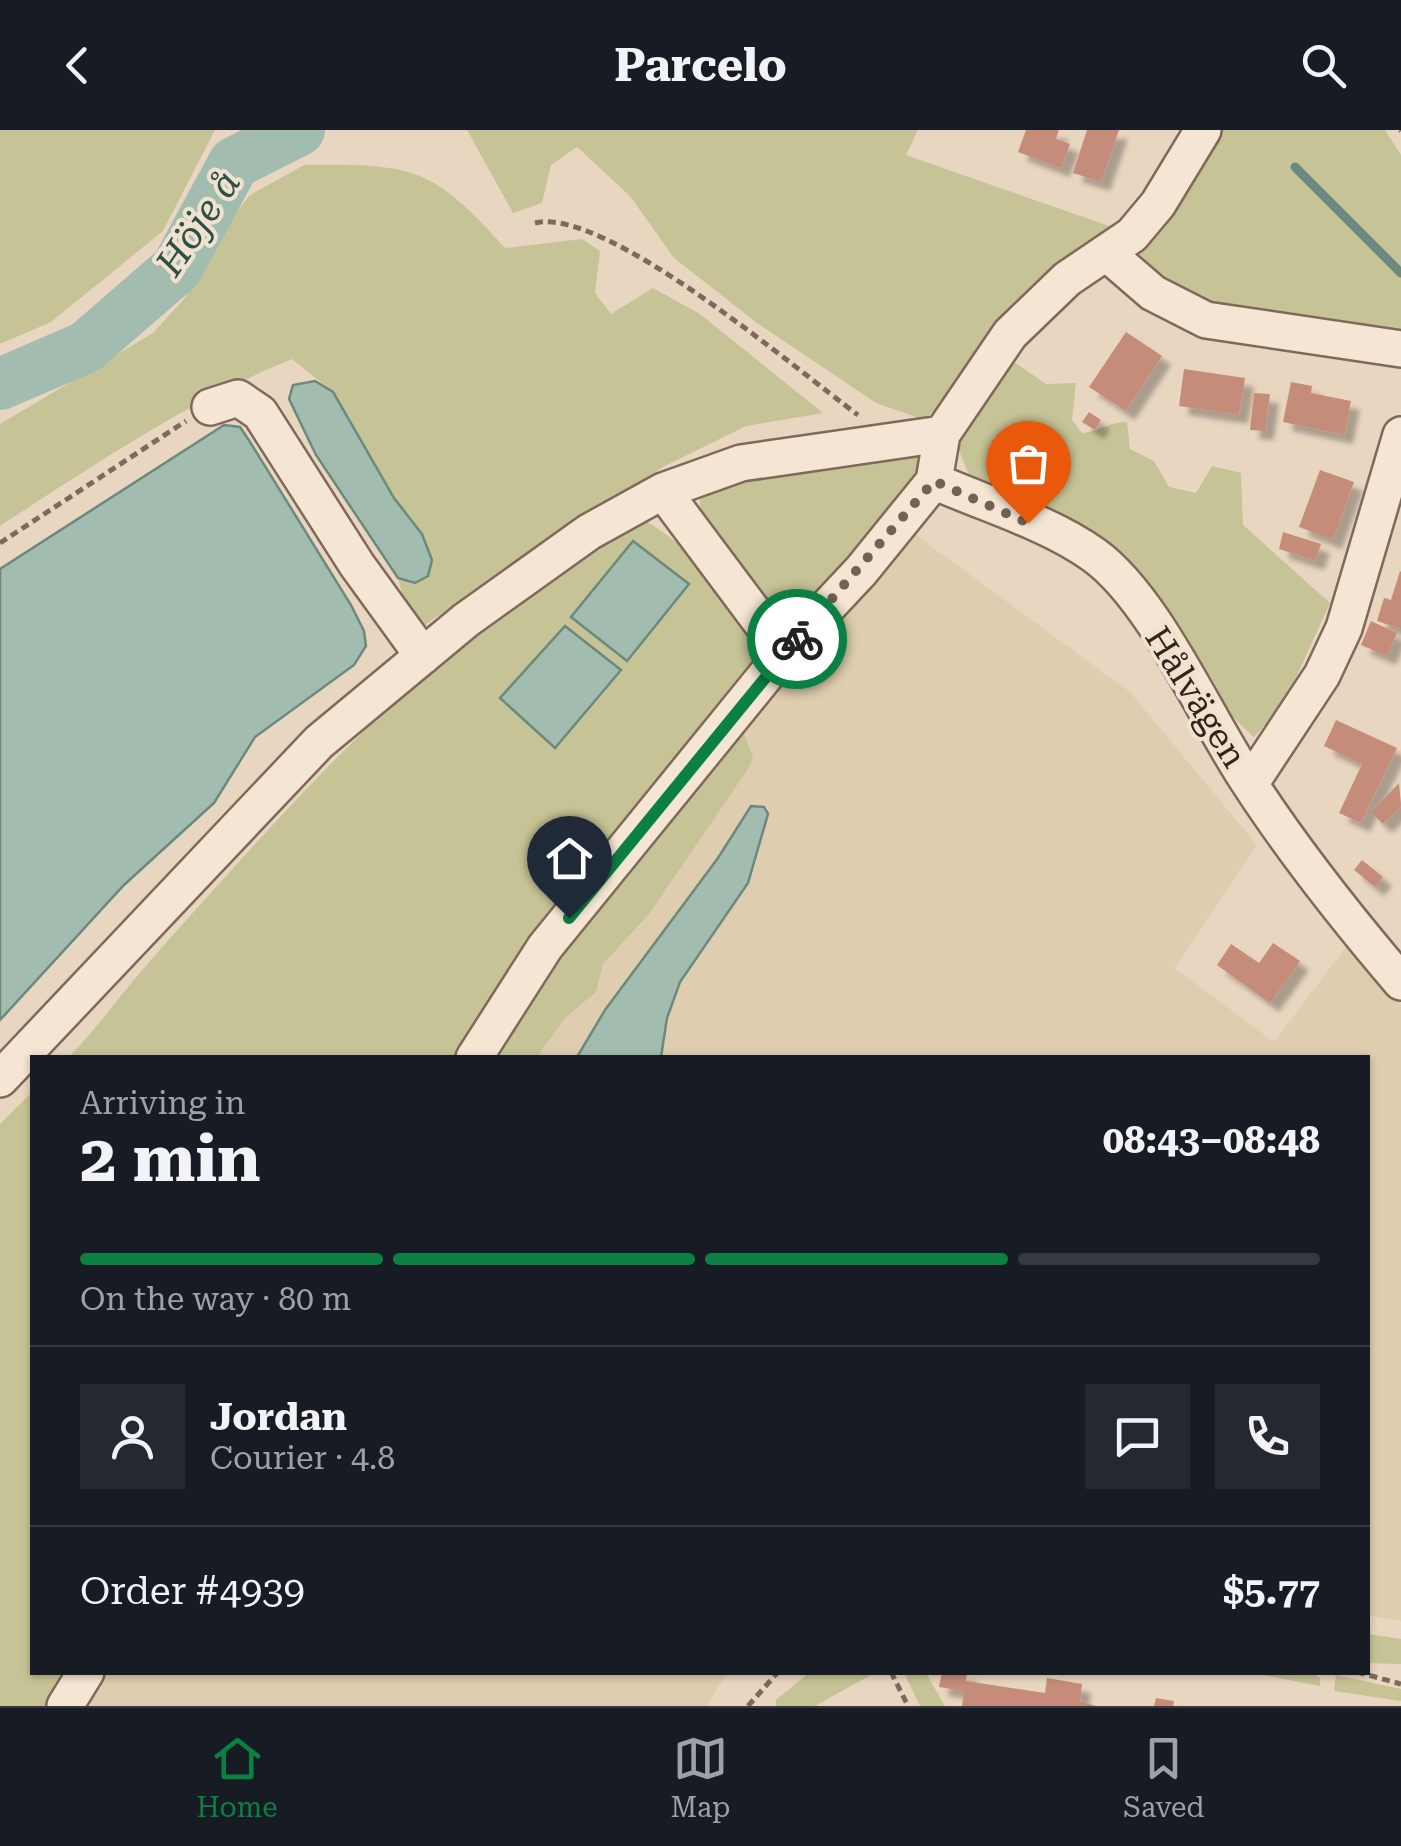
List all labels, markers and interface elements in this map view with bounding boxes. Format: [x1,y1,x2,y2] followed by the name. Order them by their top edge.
[50,38,105,93] icon: back
[1296,38,1351,93] icon: search
[614,39,787,92] text: Parcelo
[146,162,250,285] water label: Höje å
[986,421,1071,524] pin
[1001,436,1056,491] icon: bag
[747,589,847,689] courier
[770,612,825,667] icon: bike
[1136,619,1255,775] street label: Hålvägen
[527,816,612,919] pin
[542,831,597,886] icon: home
[80,1084,245,1122] text: Arriving in
[1103,1118,1320,1162] text: 08:43–08:48
[80,1121,261,1197] text: 2 min
[80,1280,351,1318] text: On the way · 80 m
[80,1384,185,1489] button: person
[1085,1384,1190,1489] button: chat
[1215,1384,1320,1489] button: phone
[210,1395,347,1439] text: Jordan
[210,1439,395,1477] text: Courier · 4.8
[80,1569,305,1613] text: Order #4939
[1223,1569,1320,1613] text: $5.77
[196,1731,278,1824] tab: Home
[671,1731,730,1824] tab: Map
[1123,1731,1205,1824] tab: Saved

